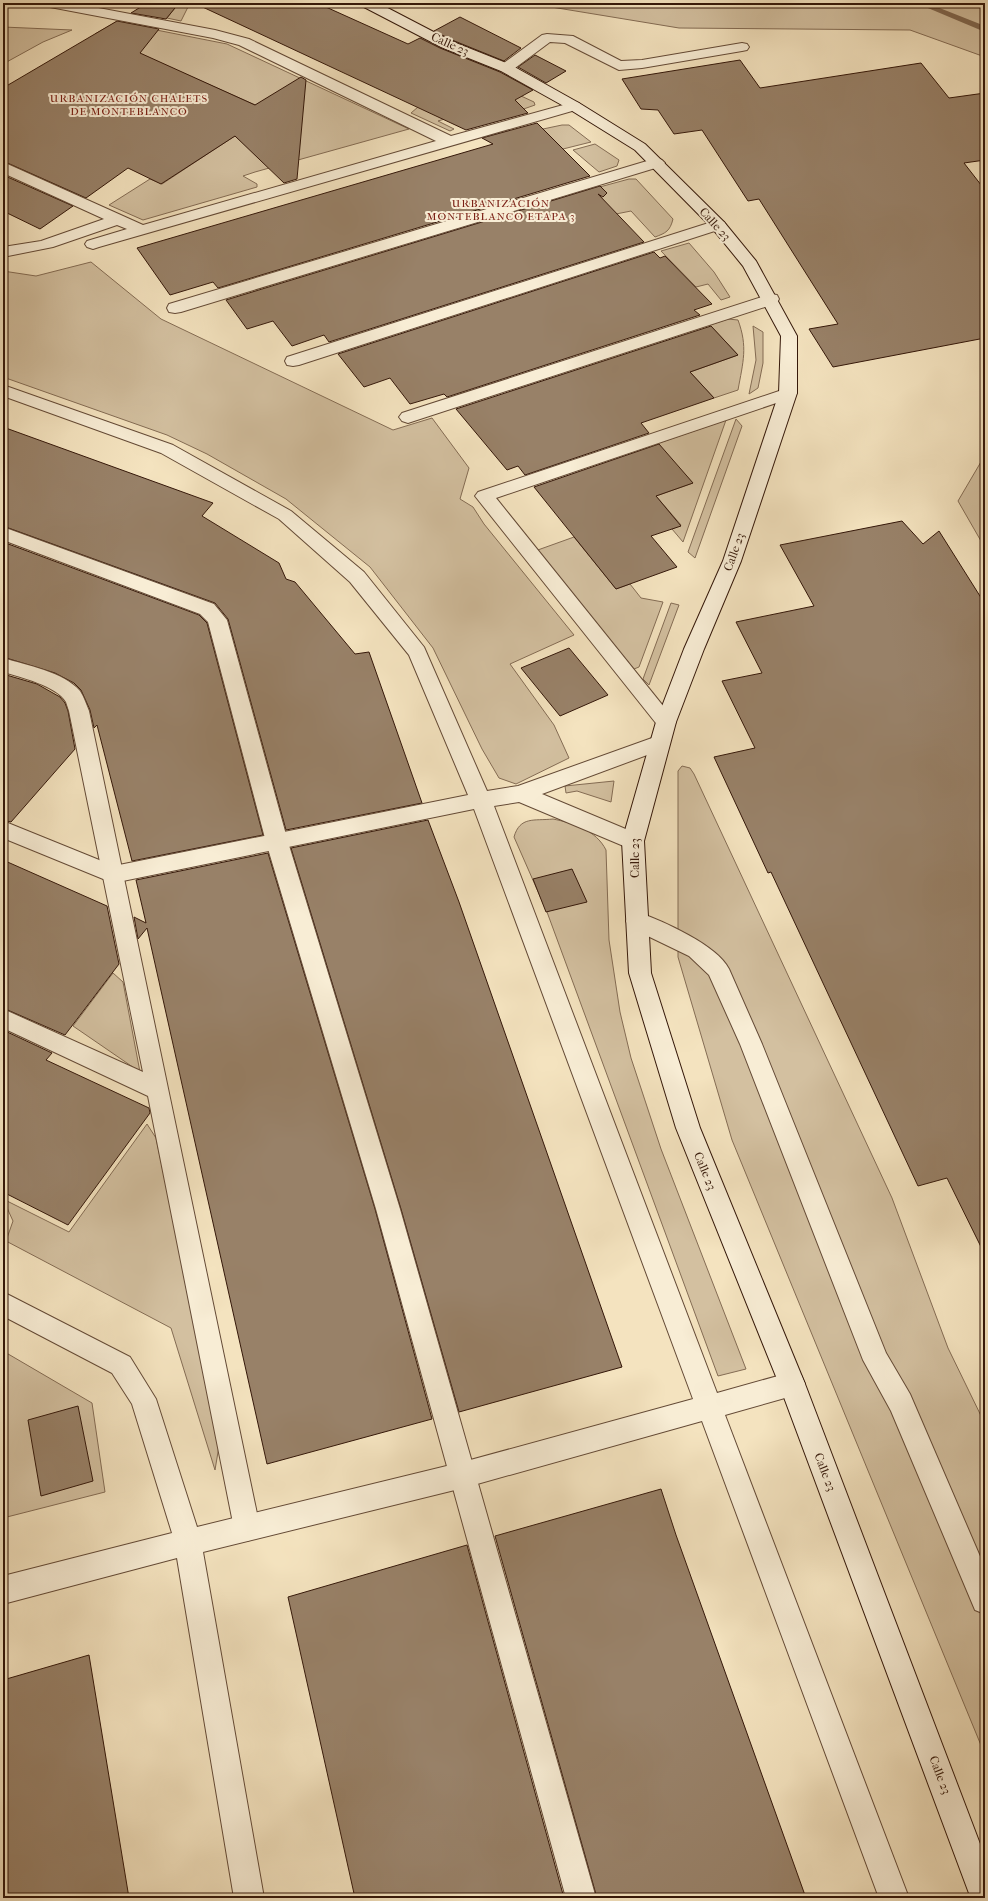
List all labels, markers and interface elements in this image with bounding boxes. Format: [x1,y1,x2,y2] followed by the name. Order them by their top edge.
[429,30,471,59] street label: Calle 23
[50,92,208,118] district label: URBANIZACIÓN CHALETS DE MONTEBLANCO
[427,197,575,223] district label: URBANIZACIÓN MONTEBLANCO ETAPA 3
[696,205,734,244] street label: Calle 23
[721,531,747,573] street label: Calle 23
[628,838,642,878] street label: Calle 23
[691,1150,719,1192] street label: Calle 23
[811,1451,839,1493] street label: Calle 23
[926,1754,954,1796] street label: Calle 23

